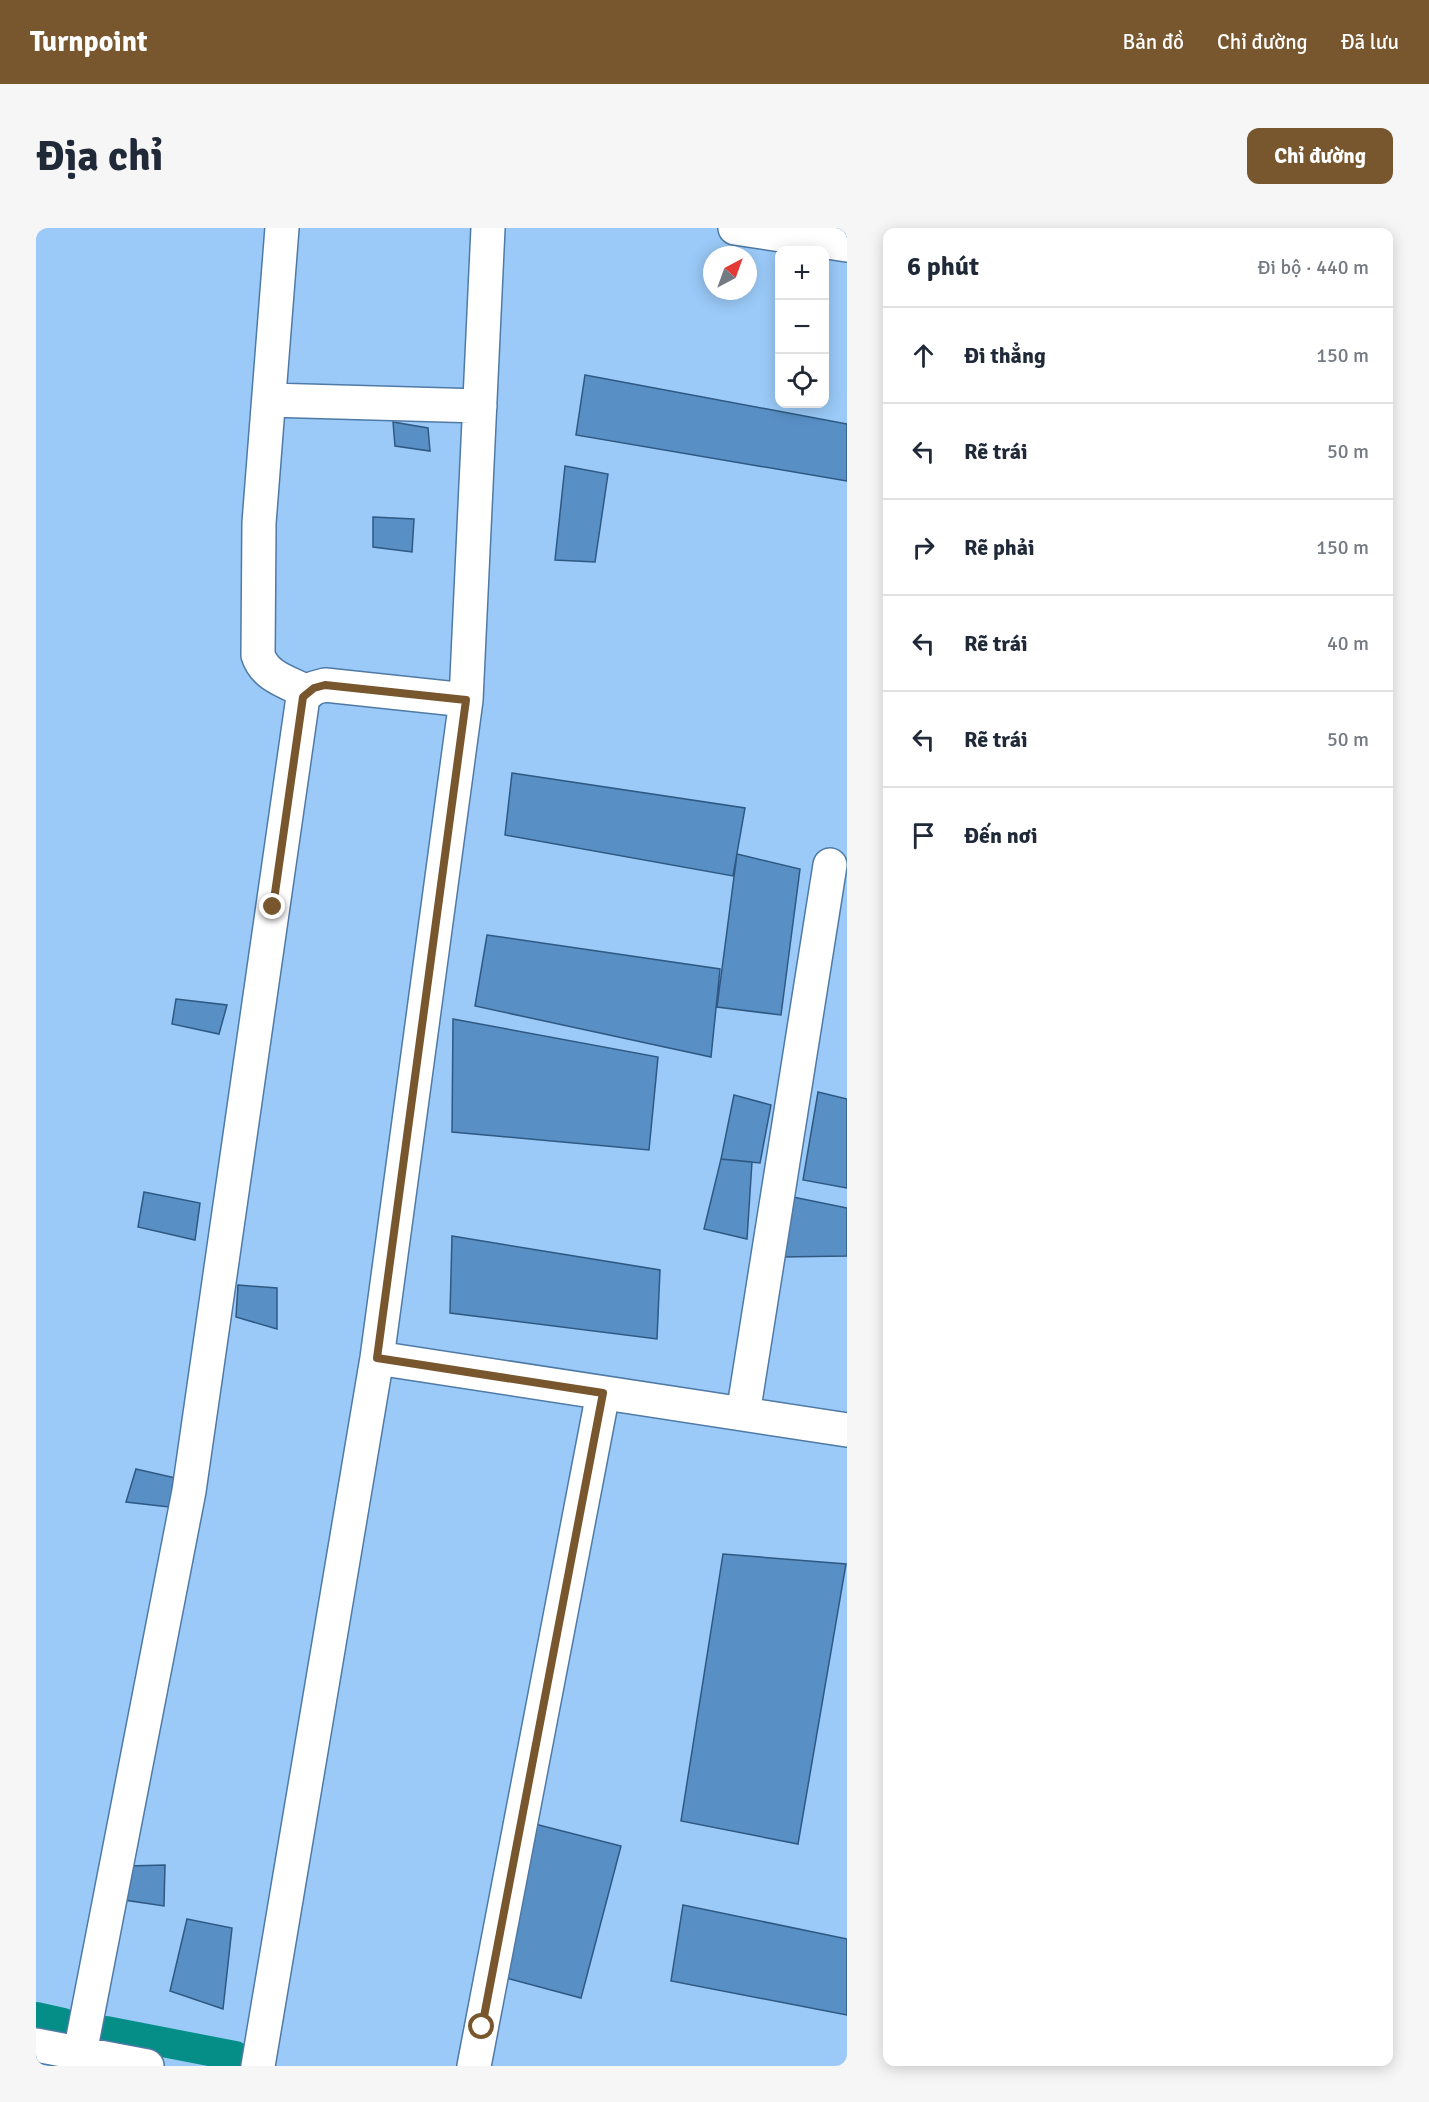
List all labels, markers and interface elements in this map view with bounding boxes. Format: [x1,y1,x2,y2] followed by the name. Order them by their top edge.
[30,25,147,59] text: Turnpoint
[1123,29,1184,55] text: Bản đồ
[1217,29,1308,55] text: Chỉ đường
[1341,29,1399,55] text: Đã lưu
[1247,128,1393,184] button: Chỉ đường
[36,131,163,182] text: Địa chỉ
[703,246,757,300] north arrow
[775,246,829,408] map controls
[775,246,829,300] button: +
[907,251,979,283] text: 6 phút
[1257,255,1369,280] text: Đi bộ · 440 m
[775,300,829,354] button: −
[907,339,940,372] icon: ahead
[964,342,1046,369] text: Đi thẳng
[1316,343,1369,368] text: 150 m
[775,354,829,408] button: locate
[907,435,940,468] icon: left
[964,438,1028,465] text: Rẽ trái
[1327,439,1369,464] text: 50 m
[907,531,940,564] icon: right
[964,534,1035,561] text: Rẽ phải
[1316,535,1369,560] text: 150 m
[907,627,940,660] icon: left
[964,630,1028,657] text: Rẽ trái
[1327,631,1369,656] text: 40 m
[907,723,940,756] icon: left
[964,726,1028,753] text: Rẽ trái
[1327,727,1369,752] text: 50 m
[907,819,940,852] icon: arrive
[964,822,1038,849] text: Đến nơi
[259,893,285,919] route end
[468,2013,494,2039] route start

